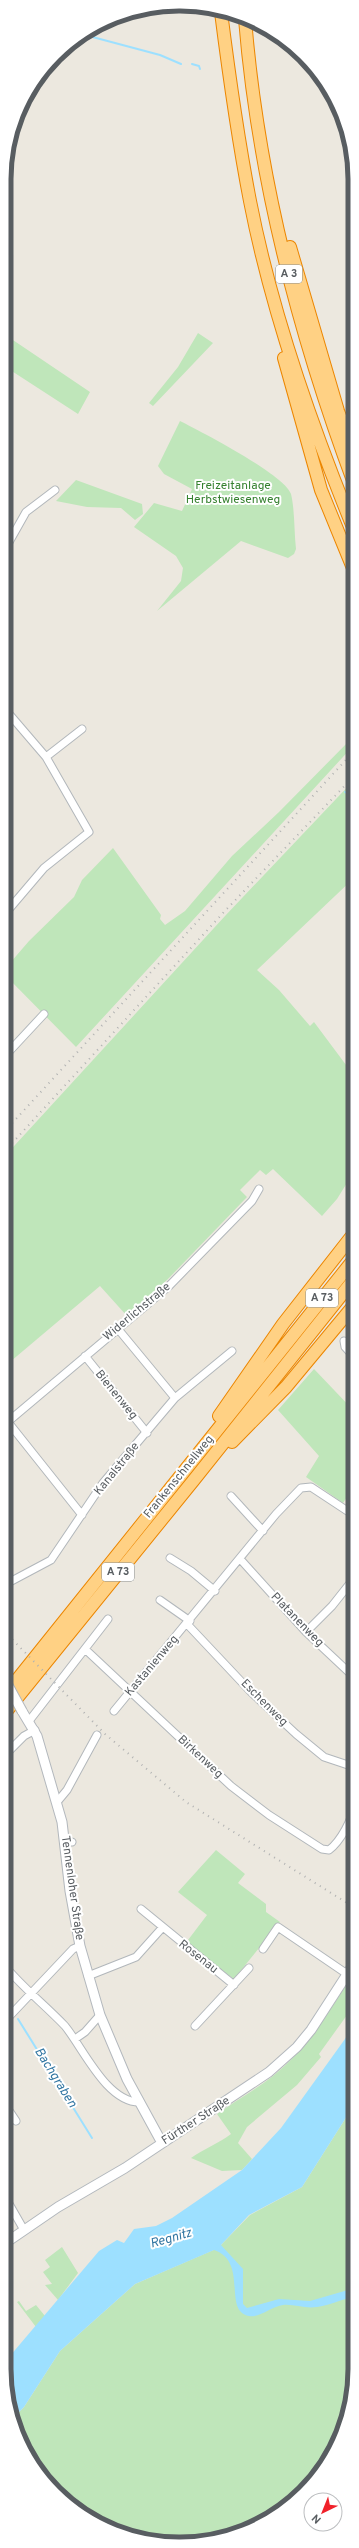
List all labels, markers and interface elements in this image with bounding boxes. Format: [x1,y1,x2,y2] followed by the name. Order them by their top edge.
[276,265,302,283] road number: A 3
[186,478,280,508] park label: Freizeitanlage Herbstwiesenweg
[100,1279,174,1345] street label: Widerlichstraße
[306,1289,338,1307] road number: A 73
[91,1367,141,1423] street label: Bienenweg
[140,1432,218,1522] street label: Frankenschnellweg
[91,1439,143,1499] street label: Kanalstraße
[102,1563,134,1581] road number: A 73
[267,1589,327,1651] street label: Platanenweg
[122,1632,182,1700] street label: Kastanienweg
[237,1676,291,1730] street label: Eschenweg
[174,1732,226,1782] street label: Birkenweg
[57,1835,87,1941] street label: Tennenloher Straße
[175,1936,221,1978] street label: Rosenau
[30,2045,80,2111] water label: Bachgraben
[159,2093,233,2149] street label: Fürther Straße
[148,2225,194,2253] water label: Regnitz
[303,2492,343,2532] north arrow
[309,2511,325,2526] text: N

